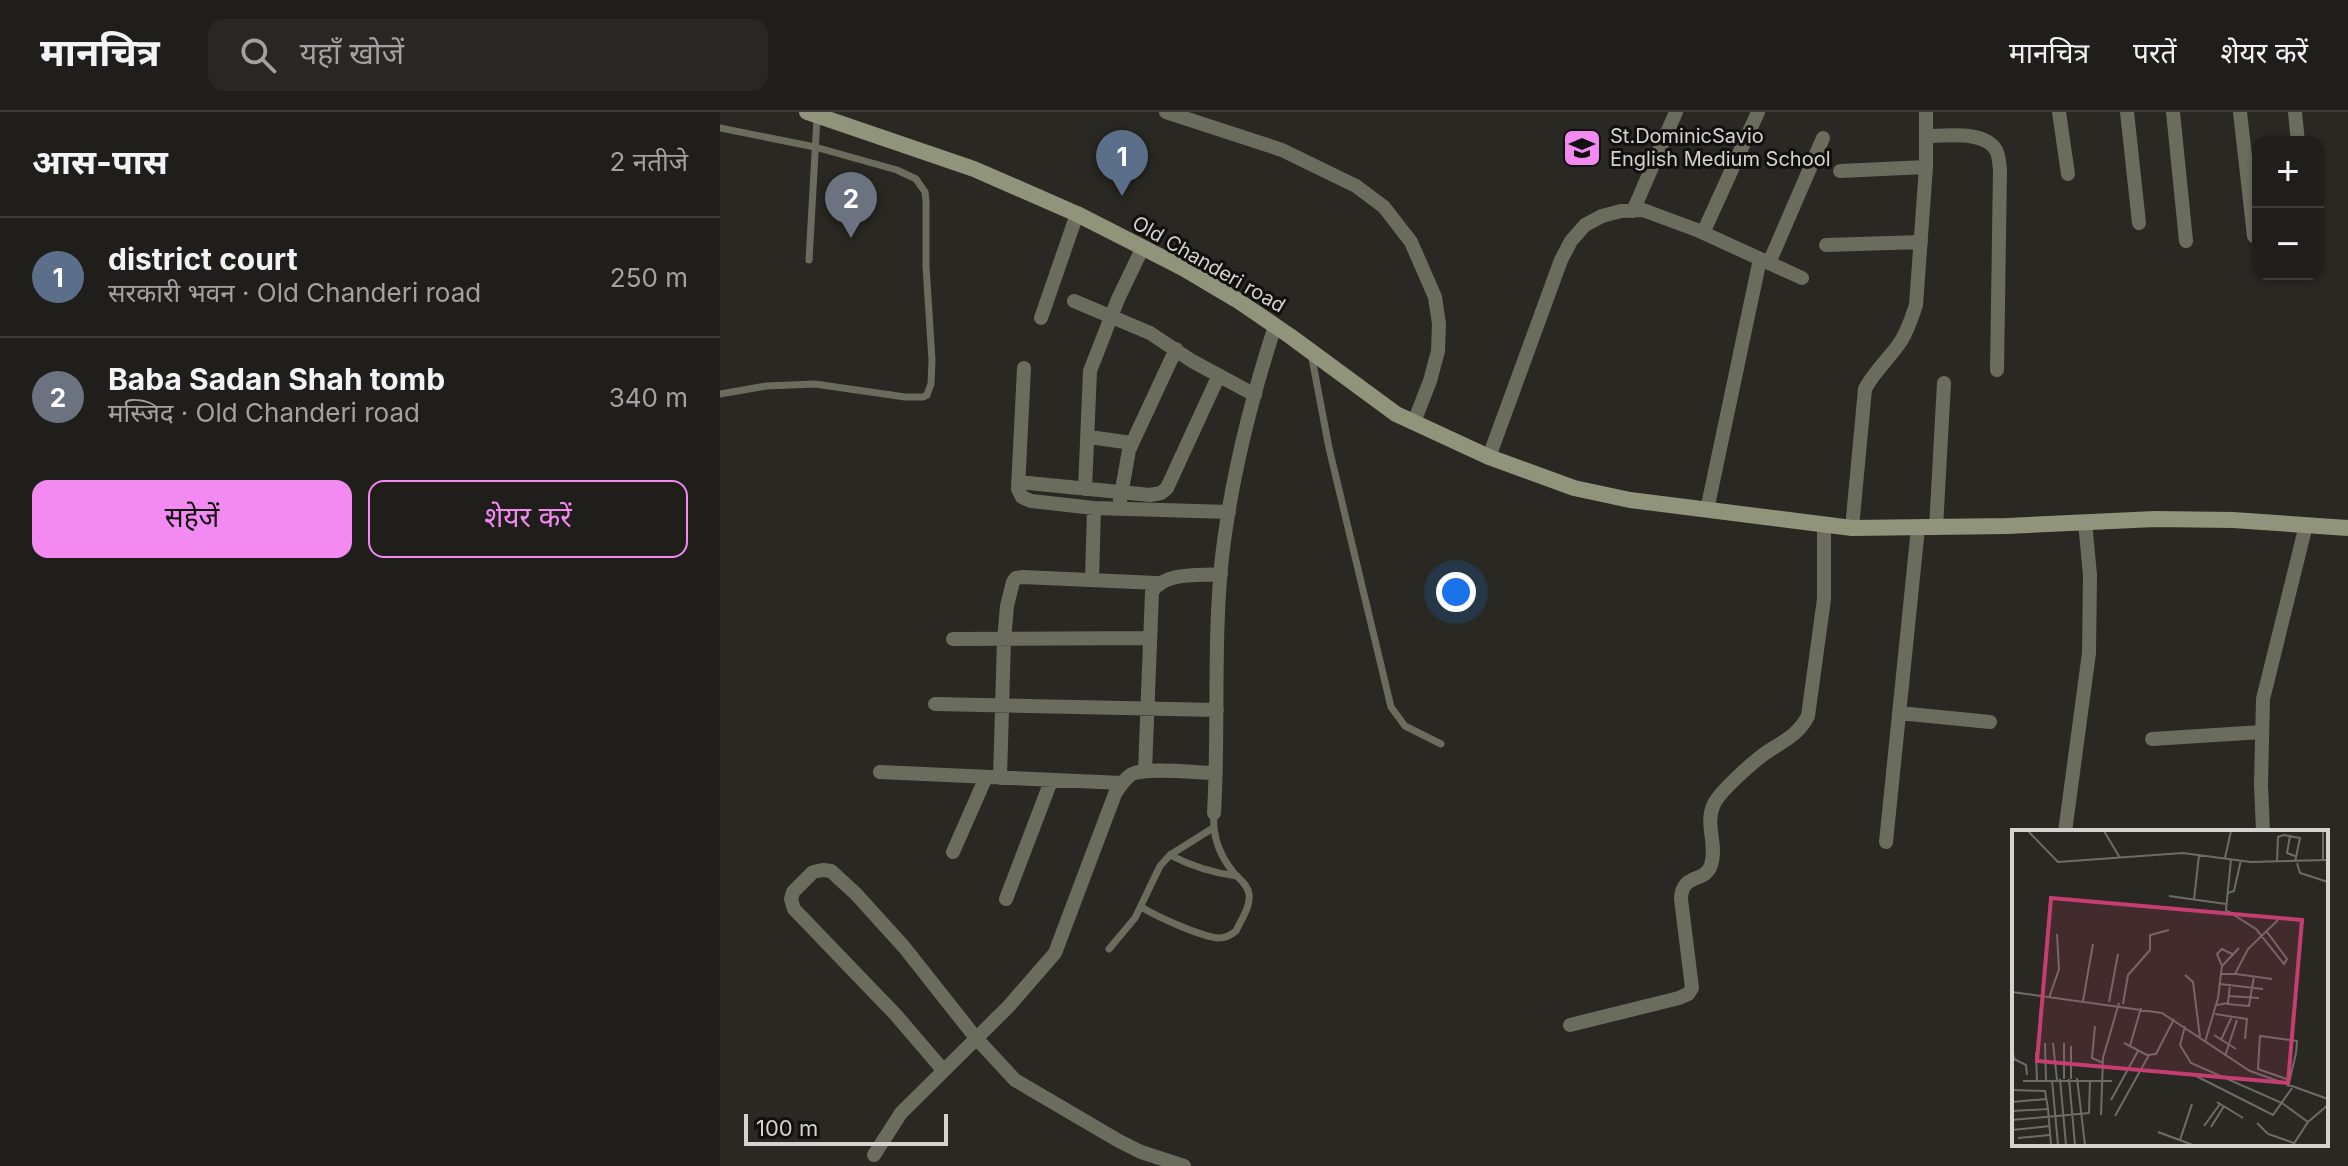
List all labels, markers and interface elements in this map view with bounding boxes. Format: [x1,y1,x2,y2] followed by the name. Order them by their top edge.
[208,19,768,91] search box
[40,29,160,75] text: मानचित्र
[236,33,280,77] icon: search
[300,35,404,71] text: यहाँ खोजें
[2009,36,2089,70] text: मानचित्र
[2133,36,2176,70] text: परतें
[2220,36,2308,70] text: शेयर करें
[1610,124,1831,171] place label: St.DominicSavio English Medium School
[1561,127,1603,169] school or university icon: St.DominicSavio English Medium School
[1096,130,1148,196] pin: 1
[2252,136,2324,280] map controls
[2252,136,2324,208] button: +
[32,141,168,182] text: आस-पास
[610,146,688,177] text: 2 नतीजे
[825,172,877,238] pin: 2
[2252,208,2324,280] button: −
[1128,210,1290,318] street label: Old Chanderi road
[108,241,298,277] text: district court
[52,262,64,293] text: 1
[610,262,688,293] text: 250 m
[108,277,481,308] text: सरकारी भवन · Old Chanderi road
[108,361,445,397] text: Baba Sadan Shah tomb
[50,382,66,413] text: 2
[609,382,688,413] text: 340 m
[108,397,420,428] text: मस्जिद · Old Chanderi road
[32,480,352,558] button: सहेजें
[368,480,688,558] button: शेयर करें
[1436,572,1476,612] your location
[2012,830,2328,1146] inset map
[744,1110,948,1146] scale bar
[756,1115,818,1141] text: 100 m

